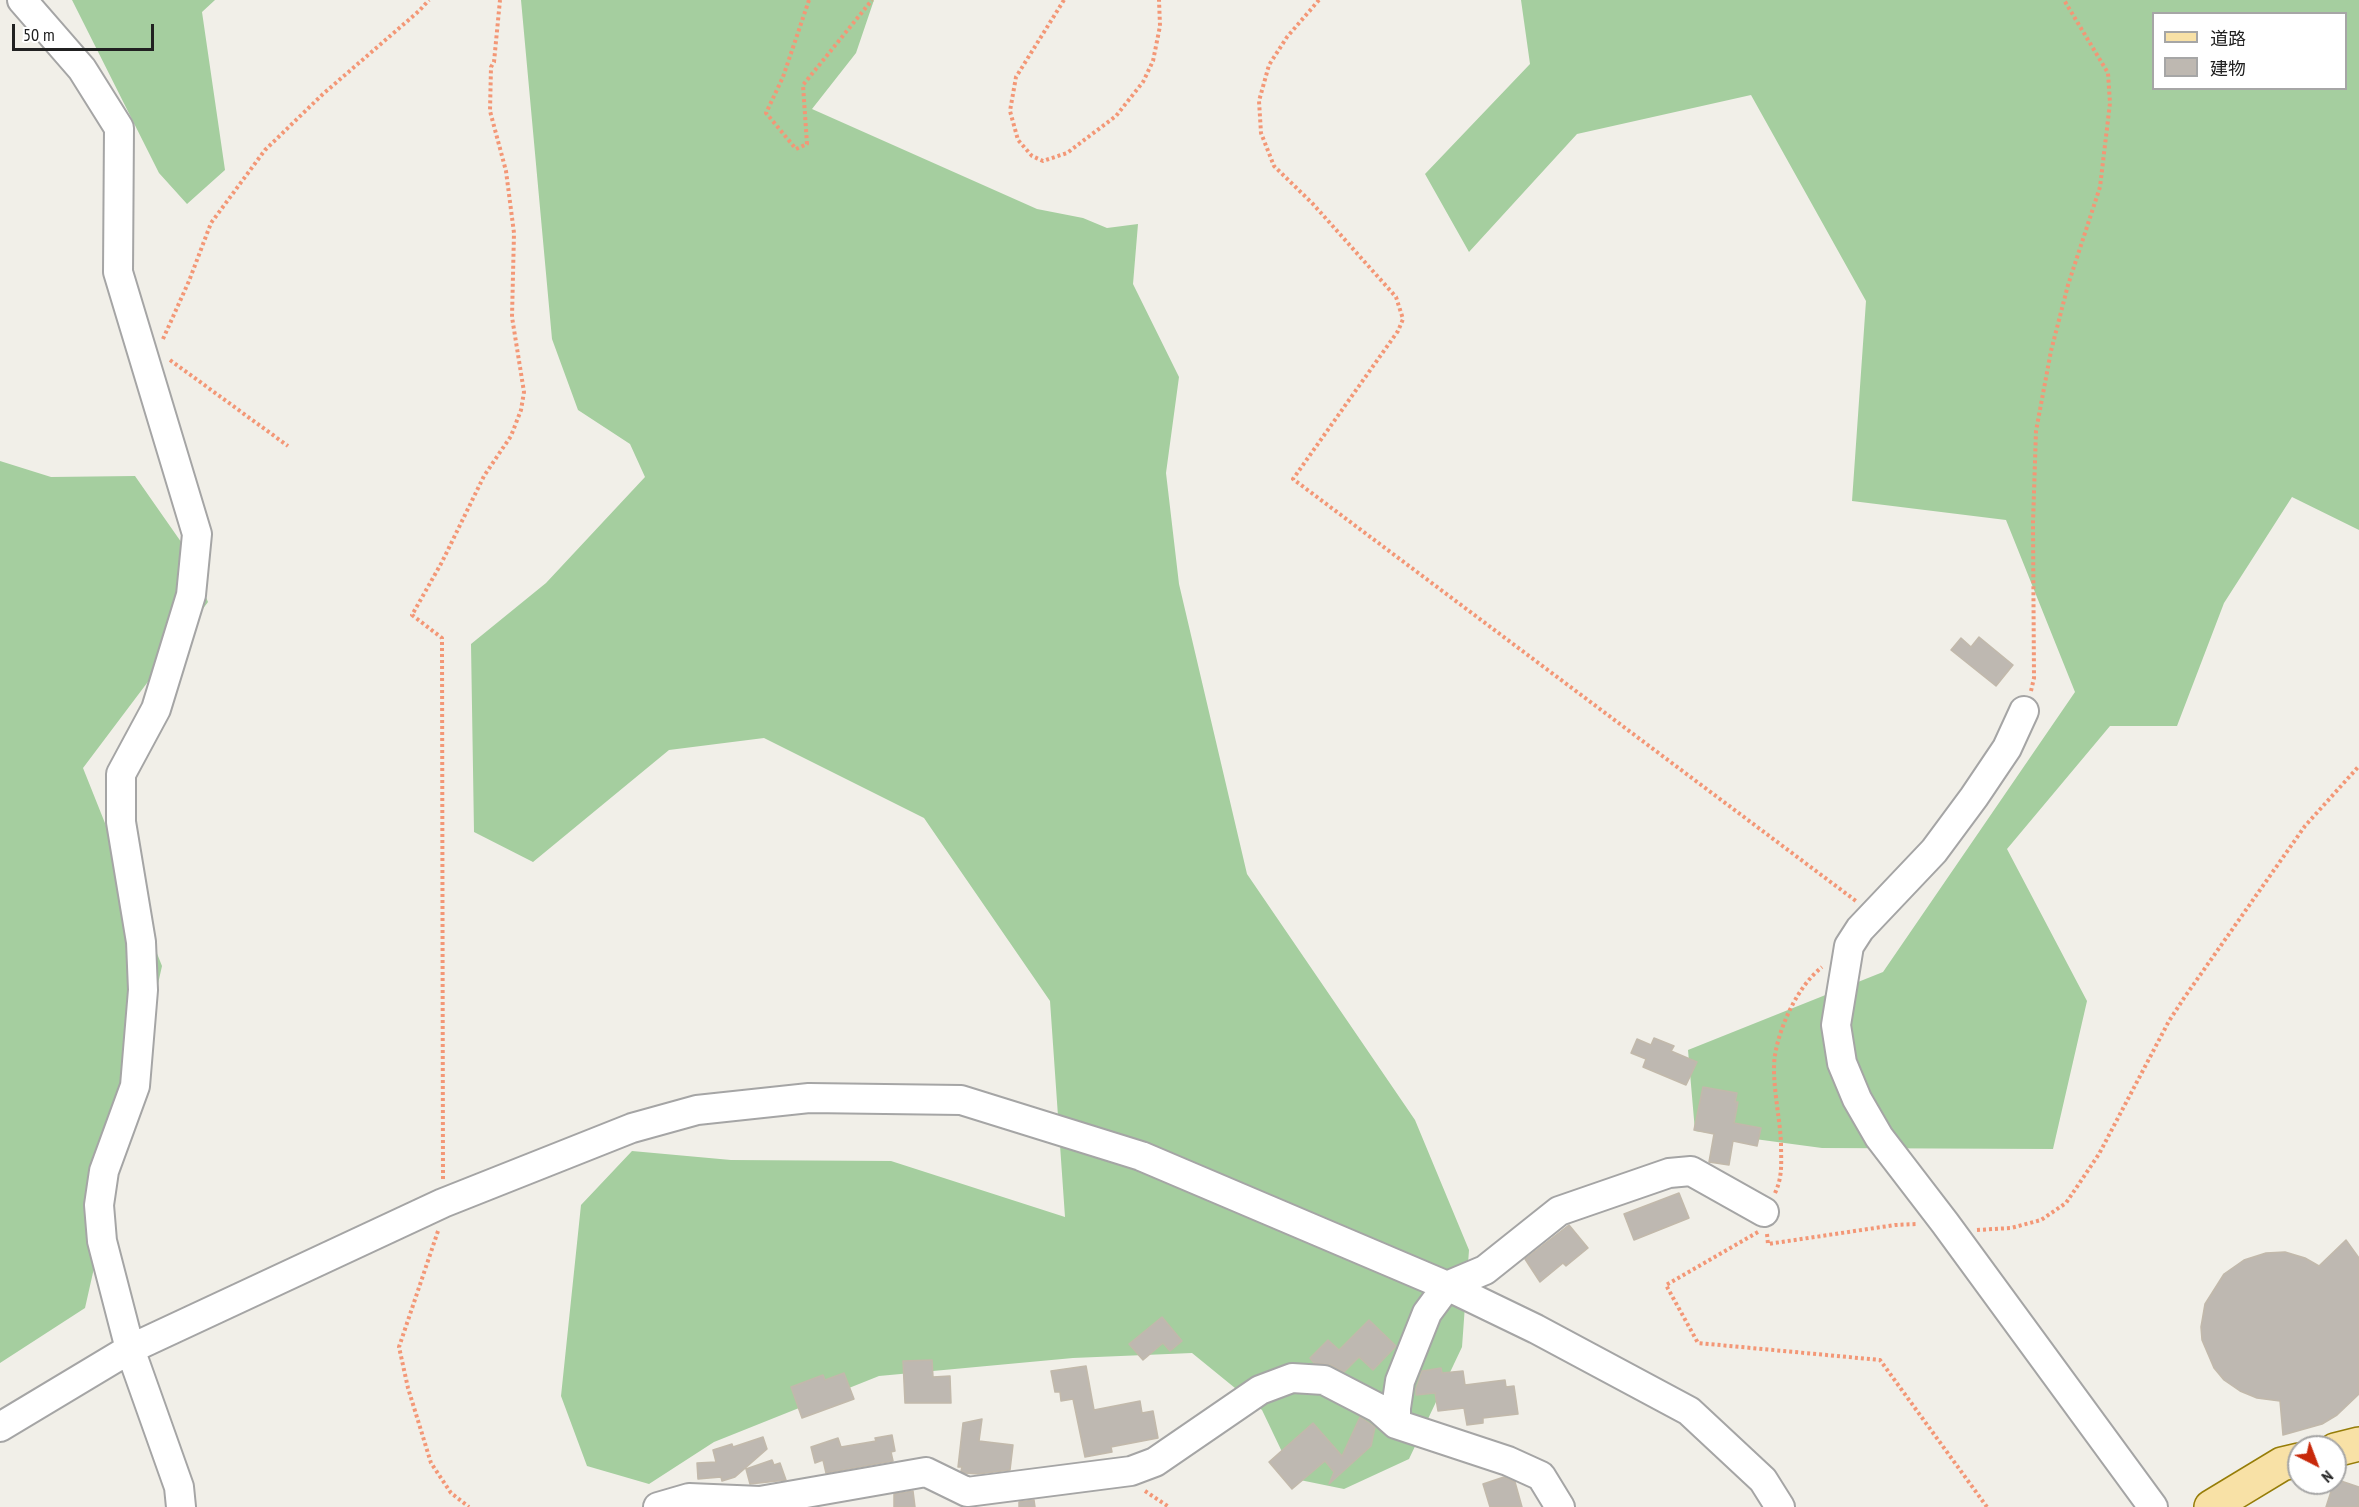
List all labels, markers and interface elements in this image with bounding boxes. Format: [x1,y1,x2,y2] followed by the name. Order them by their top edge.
[15,12,158,50] scale bar
[2152,12,2347,90] legend
[23,23,55,46] text: 50 m
[2210,27,2246,50] text: 道路
[2210,57,2246,80] text: 建物
[2287,1435,2347,1495] north arrow
[2318,1467,2338,1487] text: N

